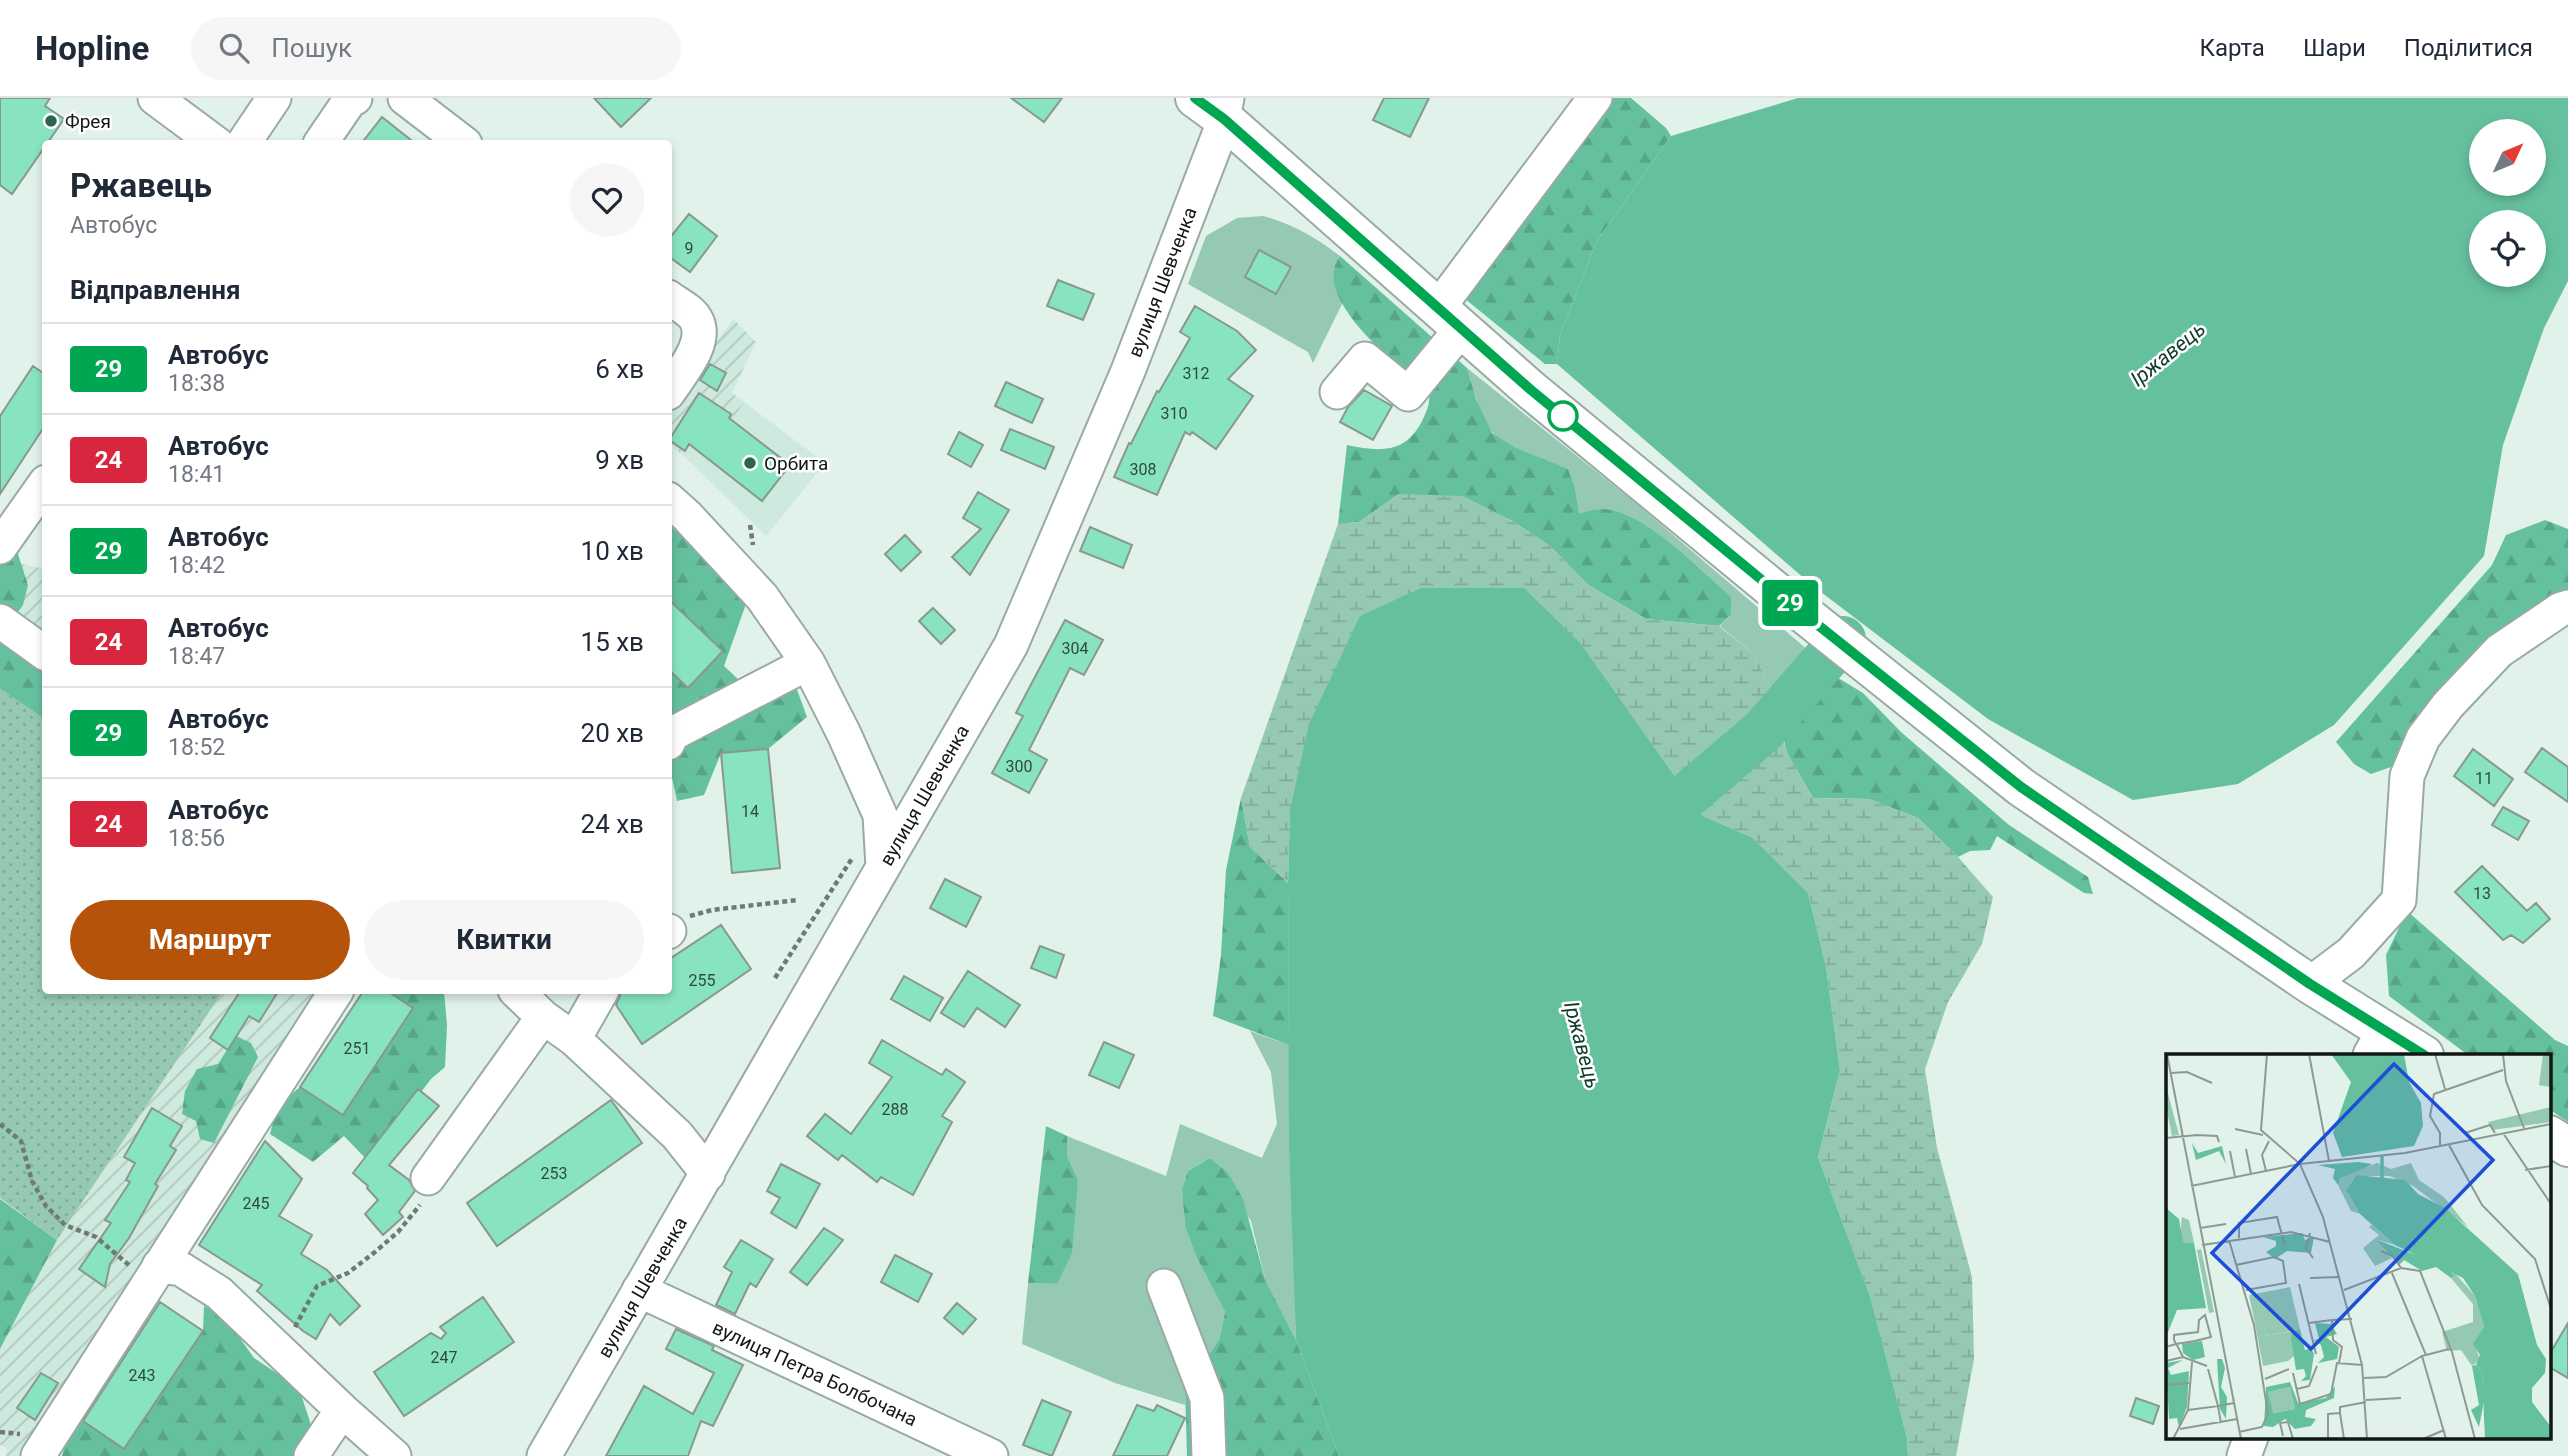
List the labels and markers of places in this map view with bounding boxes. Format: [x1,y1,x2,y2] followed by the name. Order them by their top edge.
[65,110,111,133] place label: Фрея
[43,113,59,129] marker: Фрея
[1548,401,1578,431] unlabelled marker
[764,452,828,475] place label: Орбита
[742,455,758,471] marker: Орбита

